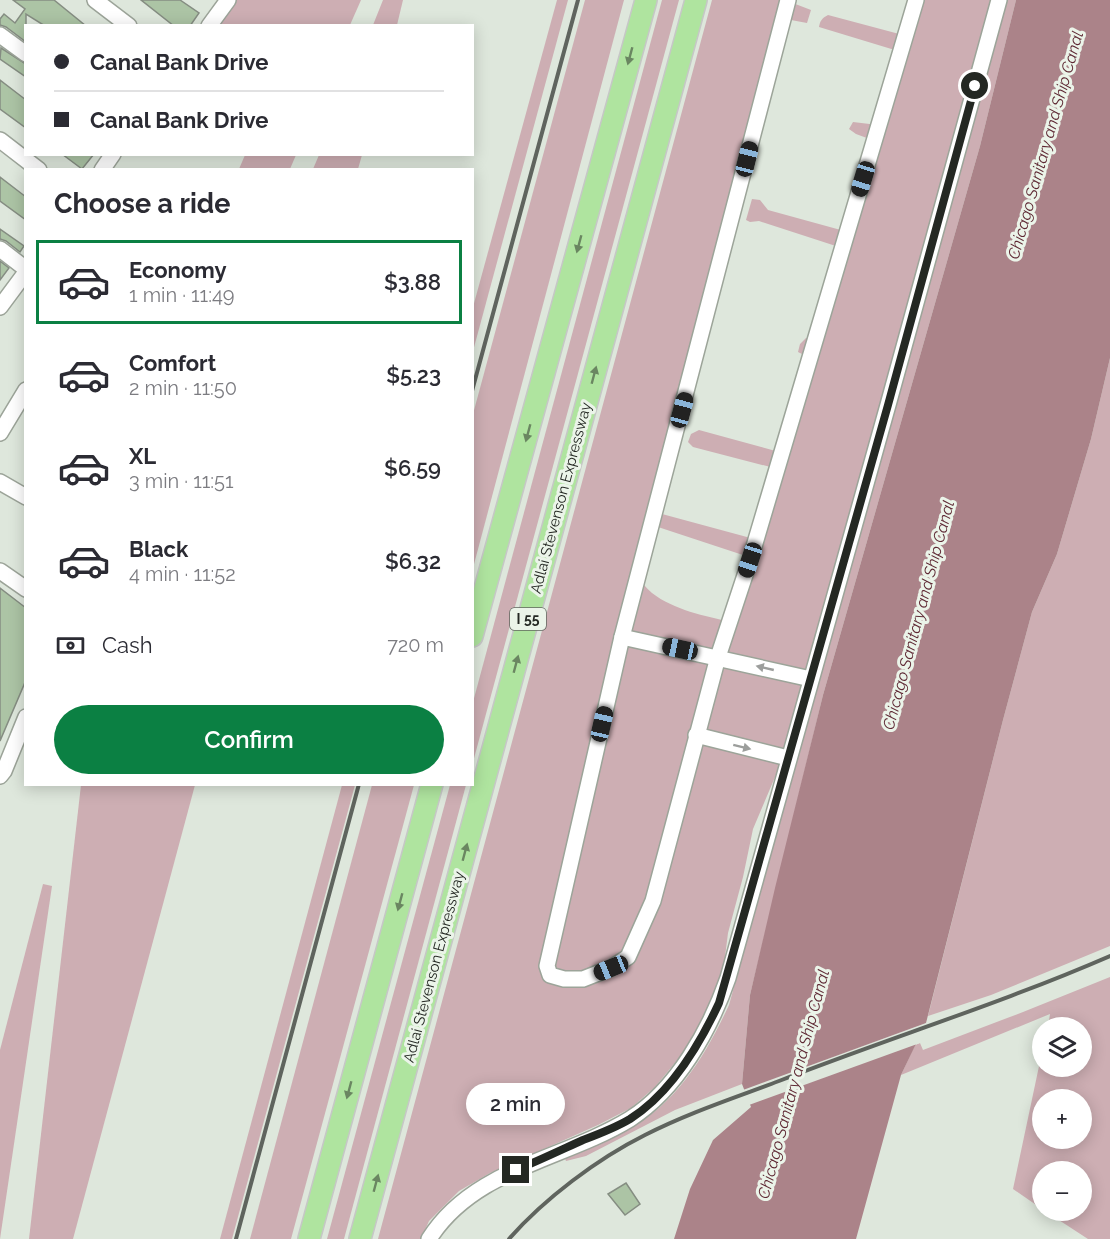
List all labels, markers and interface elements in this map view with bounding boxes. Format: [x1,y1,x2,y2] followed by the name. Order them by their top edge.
[1004,29,1087,261] water label: Chicago Sanitary and Ship Canal
[625,48,634,66] one-way arrow
[90,49,268,75] text: Canal Bank Drive
[961,72,988,99] route start
[90,107,268,133] text: Canal Bank Drive
[734,139,760,179] car
[849,159,877,199] car
[54,188,230,219] text: Choose a ride
[574,236,583,254] one-way arrow
[57,255,111,309] icon: car
[129,257,227,283] text: Economy
[384,269,441,295] text: $3.88
[129,283,235,307] text: 1 min · 11:49
[57,348,111,402] icon: car
[129,350,216,376] text: Comfort
[386,362,441,388] text: $5.23
[590,365,599,383] one-way arrow
[129,376,237,400] text: 2 min · 11:50
[669,390,695,430] car
[527,400,595,596] street label: Adlai Stevenson Expressway
[522,424,532,442] one-way arrow
[57,441,111,495] icon: car
[129,443,156,469] text: XL
[384,455,441,481] text: $6.59
[129,469,234,493] text: 3 min · 11:51
[879,499,958,732] water label: Chicago Sanitary and Ship Canal
[57,534,111,588] icon: car
[129,536,188,562] text: Black
[736,540,764,580] car
[385,548,441,574] text: $6.32
[129,562,236,586] text: 4 min · 11:52
[510,608,546,630] road number: I 55
[54,629,87,662] icon: cash
[102,632,153,658] text: Cash
[387,633,444,657] text: 720 m
[661,636,699,662] car
[512,655,521,673] one-way arrow
[755,663,774,673] one-way arrow
[589,704,615,744] car
[54,705,444,774] button: Confirm
[733,742,751,752] one-way arrow
[461,843,470,861] one-way arrow
[400,869,468,1065] street label: Adlai Stevenson Expressway
[395,893,405,911] one-way arrow
[591,953,631,983] car
[754,968,833,1201] water label: Chicago Sanitary and Ship Canal
[1032,1017,1092,1221] map controls
[1032,1017,1092,1077] button: layers
[344,1081,354,1099] one-way arrow
[466,1083,566,1125] callout: 2 min
[1032,1089,1092,1149] button: +
[490,1092,541,1116] text: 2 min
[502,1156,529,1183] route end
[1032,1161,1092,1221] button: −
[371,1173,381,1192] one-way arrow

